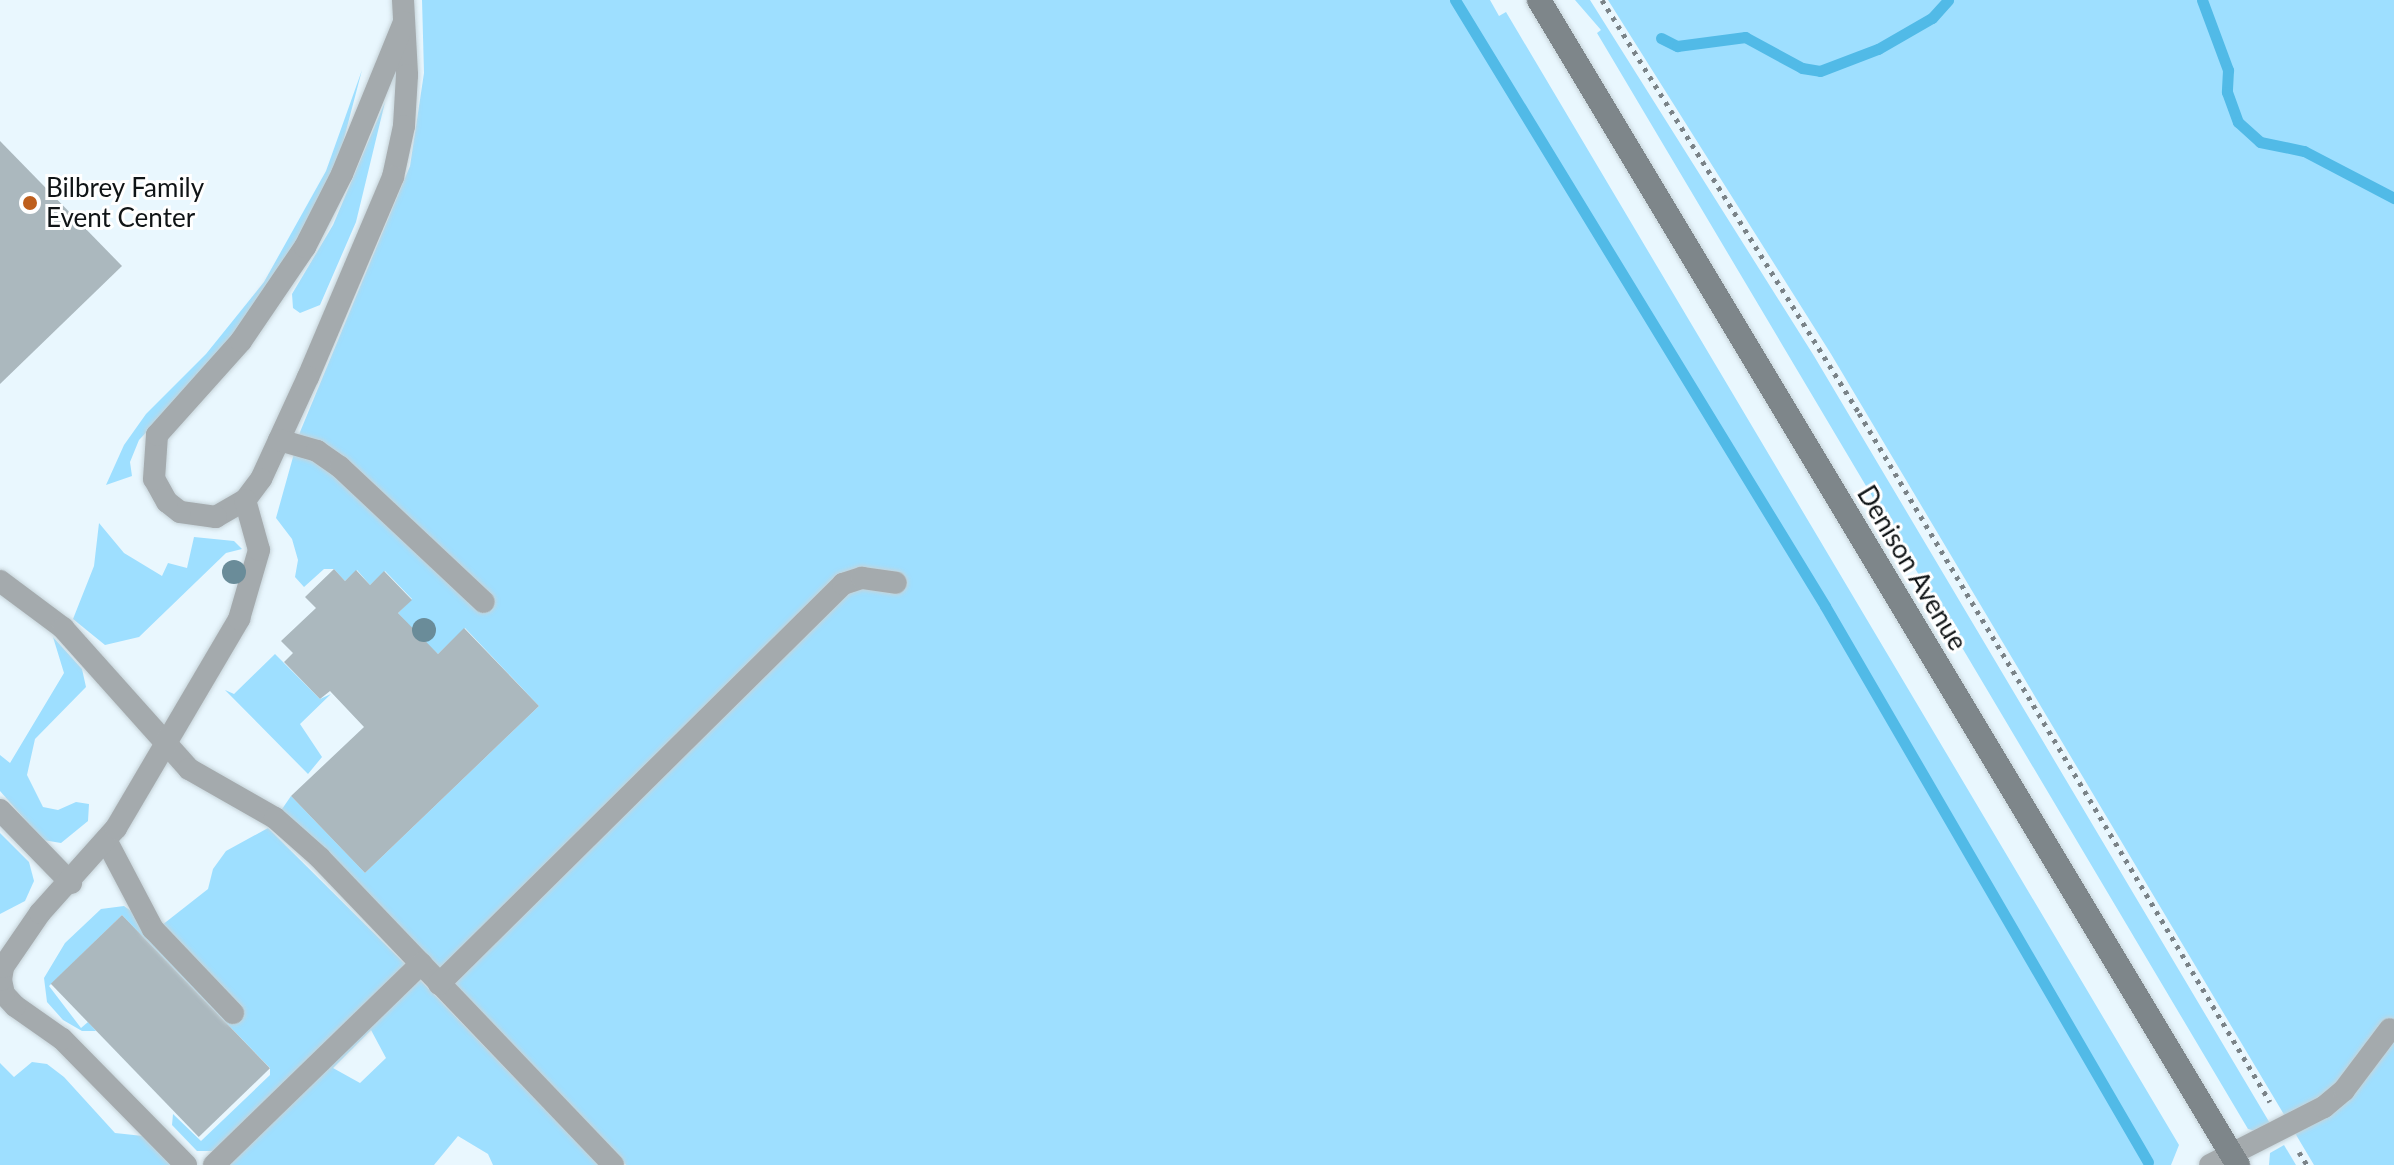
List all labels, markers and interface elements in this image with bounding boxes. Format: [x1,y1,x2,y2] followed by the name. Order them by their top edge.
[46,172,205,234] place label: Bilbrey Family Event Center
[21,194,39,212] marker: Bilbrey Family Event Center
[1850,480,1974,656] street label: Denison Avenue

